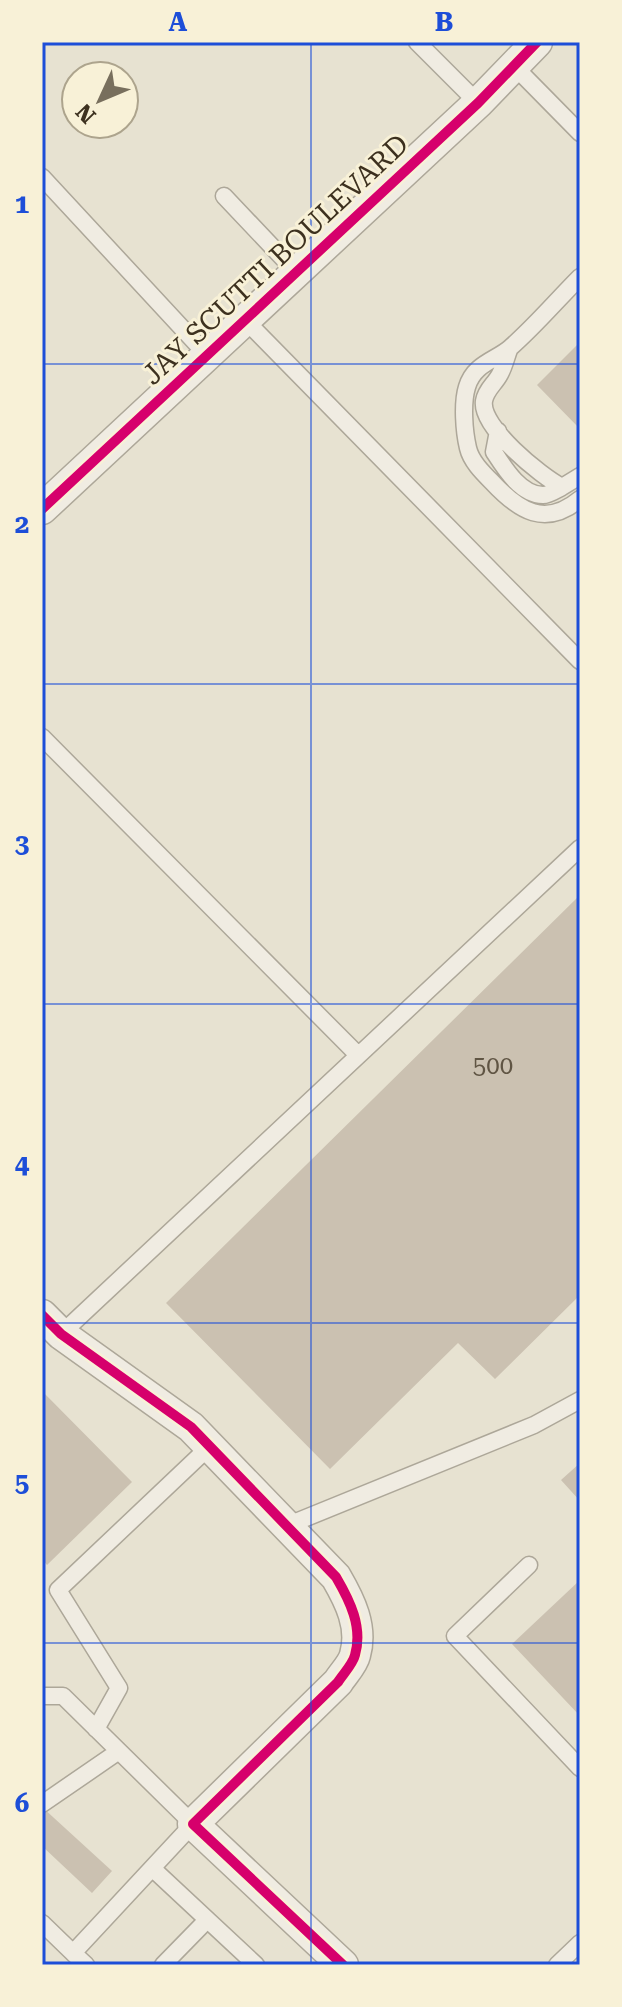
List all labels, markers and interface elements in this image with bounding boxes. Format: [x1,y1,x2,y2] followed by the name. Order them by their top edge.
[169,7,188,37] text: A
[435,7,453,37] text: B
[60,60,140,140] north arrow
[71,99,101,128] text: N
[135,127,415,391] street label: JAY SCUTTI BOULEVARD
[15,189,29,219] text: 1
[15,509,29,539] text: 2
[15,829,29,859] text: 3
[473,1052,513,1080] house number: 500
[15,1149,30,1179] text: 4
[15,1468,29,1498] text: 5
[15,1788,29,1818] text: 6

